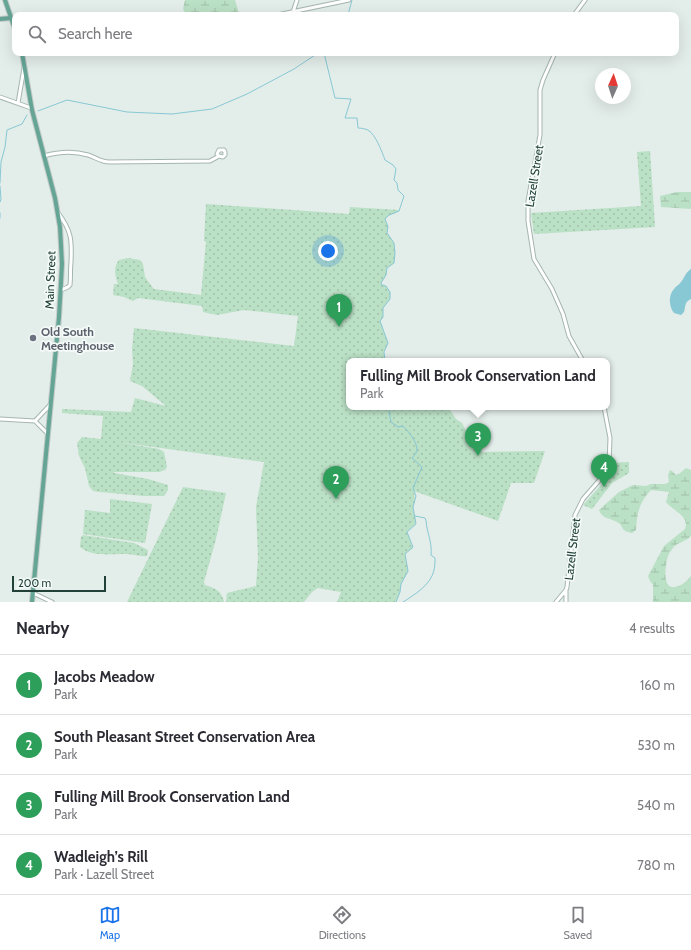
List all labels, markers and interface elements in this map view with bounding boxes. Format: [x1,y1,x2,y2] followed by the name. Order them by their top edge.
[12,12,679,56] search box
[26,23,48,45] icon: search
[58,25,133,43] text: Search here
[595,68,631,104] north arrow
[522,144,546,208] street label: Lazell Street
[318,241,338,261] your location
[41,251,59,309] street label: Main Street
[326,294,352,327] pin: 1
[41,324,114,353] place label: Old South Meetinghouse
[28,333,38,343] marker: Old South Meetinghouse
[346,358,610,410] popup
[360,367,596,385] text: Fulling Mill Brook Conservation Land
[360,385,384,401] text: Park
[465,423,491,456] pin: 3
[591,454,617,487] pin: 4
[323,466,349,499] pin: 2
[561,517,583,581] street label: Lazell Street
[12,574,106,593] scale bar
[18,576,51,590] text: 200 m
[16,618,69,638] text: Nearby
[629,620,675,636] text: 4 results
[54,668,155,686] text: Jacobs Meadow
[27,677,31,693] text: 1
[640,677,675,693] text: 160 m
[54,686,77,702] text: Park
[54,728,315,746] text: South Pleasant Street Conservation Area
[26,737,32,753] text: 2
[638,737,675,753] text: 530 m
[54,746,77,762] text: Park
[54,788,290,806] text: Fulling Mill Brook Conservation Land
[25,797,33,813] text: 3
[637,797,675,813] text: 540 m
[54,806,77,822] text: Park
[54,848,148,866] text: Wadleigh’s Rill
[25,857,33,873] text: 4
[637,857,675,873] text: 780 m
[54,866,154,882] text: Park · Lazell Street
[99,904,121,942] tab: Map
[319,904,366,942] tab: Directions
[564,904,592,942] tab: Saved

